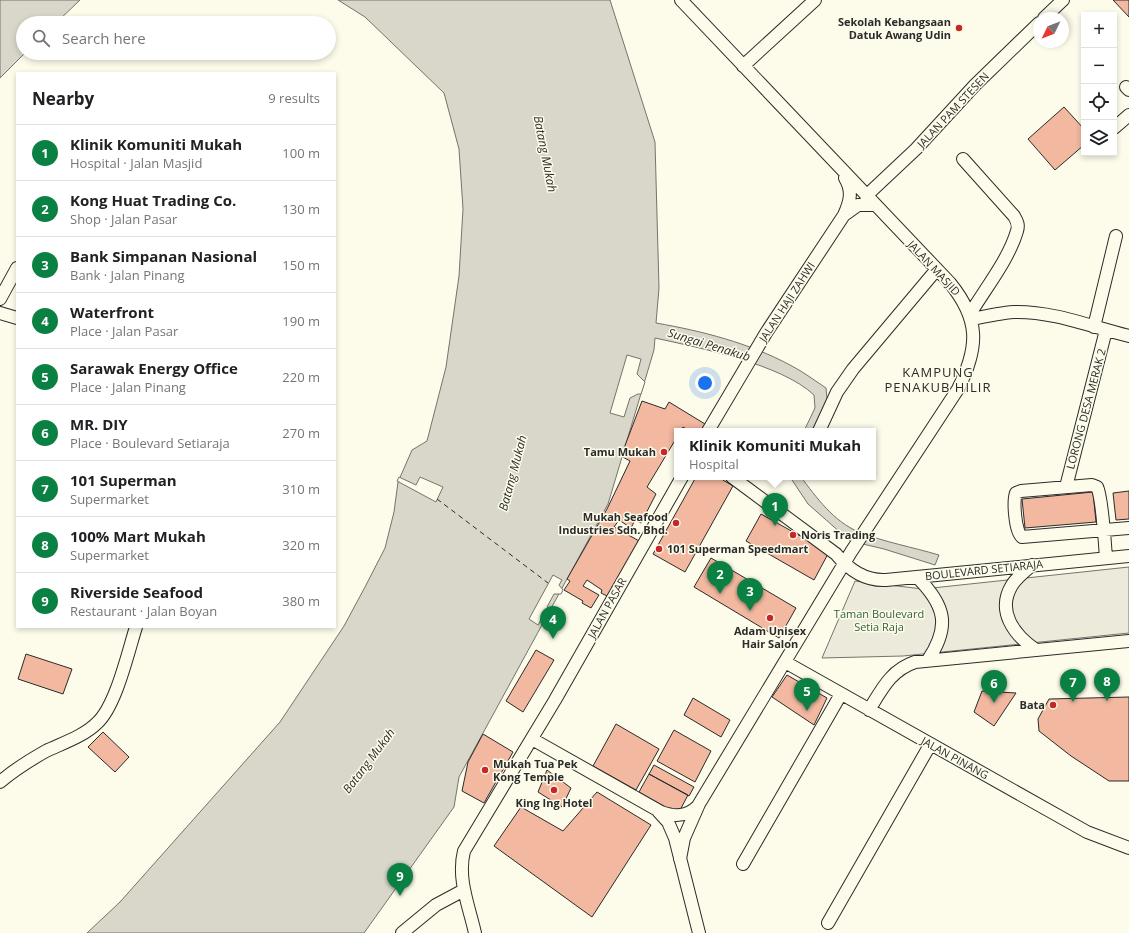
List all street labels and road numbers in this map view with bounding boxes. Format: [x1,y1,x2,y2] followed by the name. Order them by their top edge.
[913,68,992,152] street label: JALAN PAM STESEN
[904,236,964,299] street label: JALAN MASJID
[755,259,818,345] street label: JALAN HAJI ZAHWI
[1062,347,1109,471] street label: LORONG DESA MERAK 2
[924,556,1044,583] street label: BOULEVARD SETIARAJA
[583,575,629,642] street label: JALAN PASAR
[918,732,992,782] street label: JALAN PINANG

